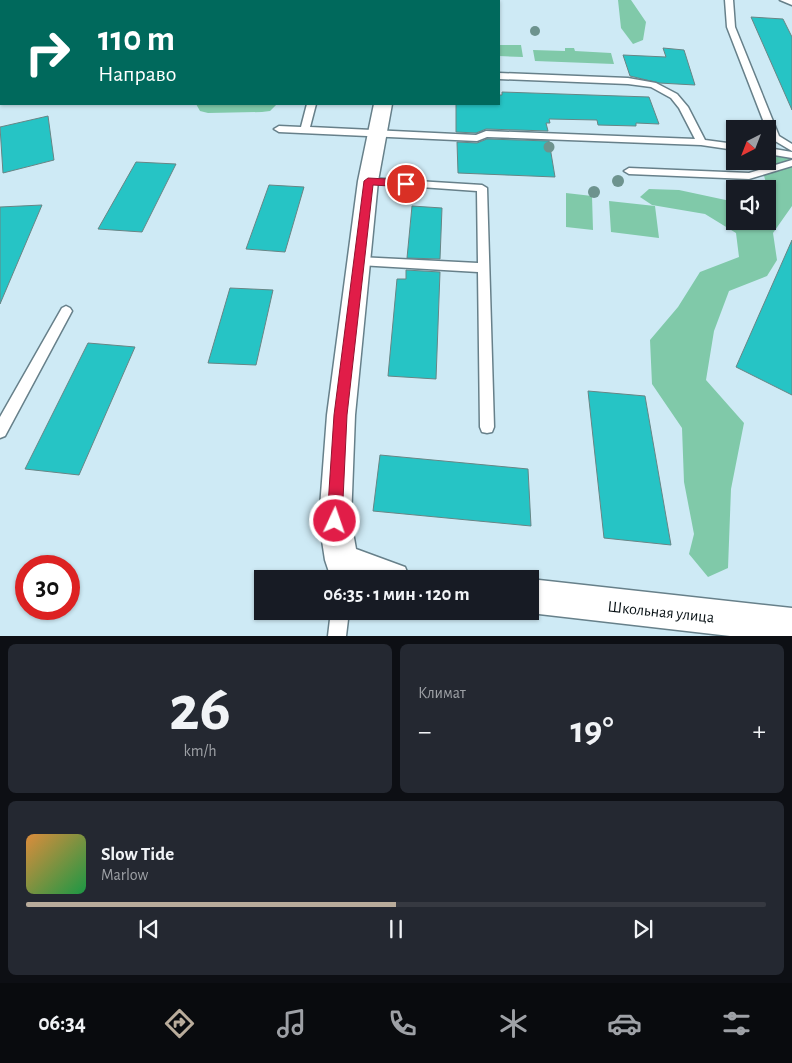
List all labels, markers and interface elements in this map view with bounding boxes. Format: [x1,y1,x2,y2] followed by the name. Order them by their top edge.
[15,20,80,85] icon: right
[98,22,175,57] text: 110 m
[98,63,176,85] text: Направо
[726,120,776,170] north arrow
[726,120,776,230] map controls
[385,163,427,205] pin
[392,170,420,198] icon: arrive
[726,180,776,230] button: sound
[308,494,360,546] position arrow
[15,555,80,620] speed limit sign: 30
[323,585,470,604] text: 06:35 · 1 мин · 120 m
[607,598,715,627] street label: Школьная улица
[169,677,231,742] text: 26
[418,685,466,701] text: Климат
[570,712,614,750] text: 19°
[418,718,431,746] text: −
[753,718,766,746] text: +
[183,743,217,759] text: km/h
[101,845,174,864] text: Slow Tide
[101,867,148,883] text: Marlow
[135,915,163,943] icon: previous
[382,915,410,943] icon: pause
[629,915,657,943] icon: next
[162,1006,197,1041] icon: directions
[274,1006,309,1041] icon: music
[385,1006,420,1041] icon: phone
[496,1006,531,1041] icon: climate
[607,1006,642,1041] icon: car
[719,1006,754,1041] icon: filters
[38,1012,86,1034] text: 06:34

